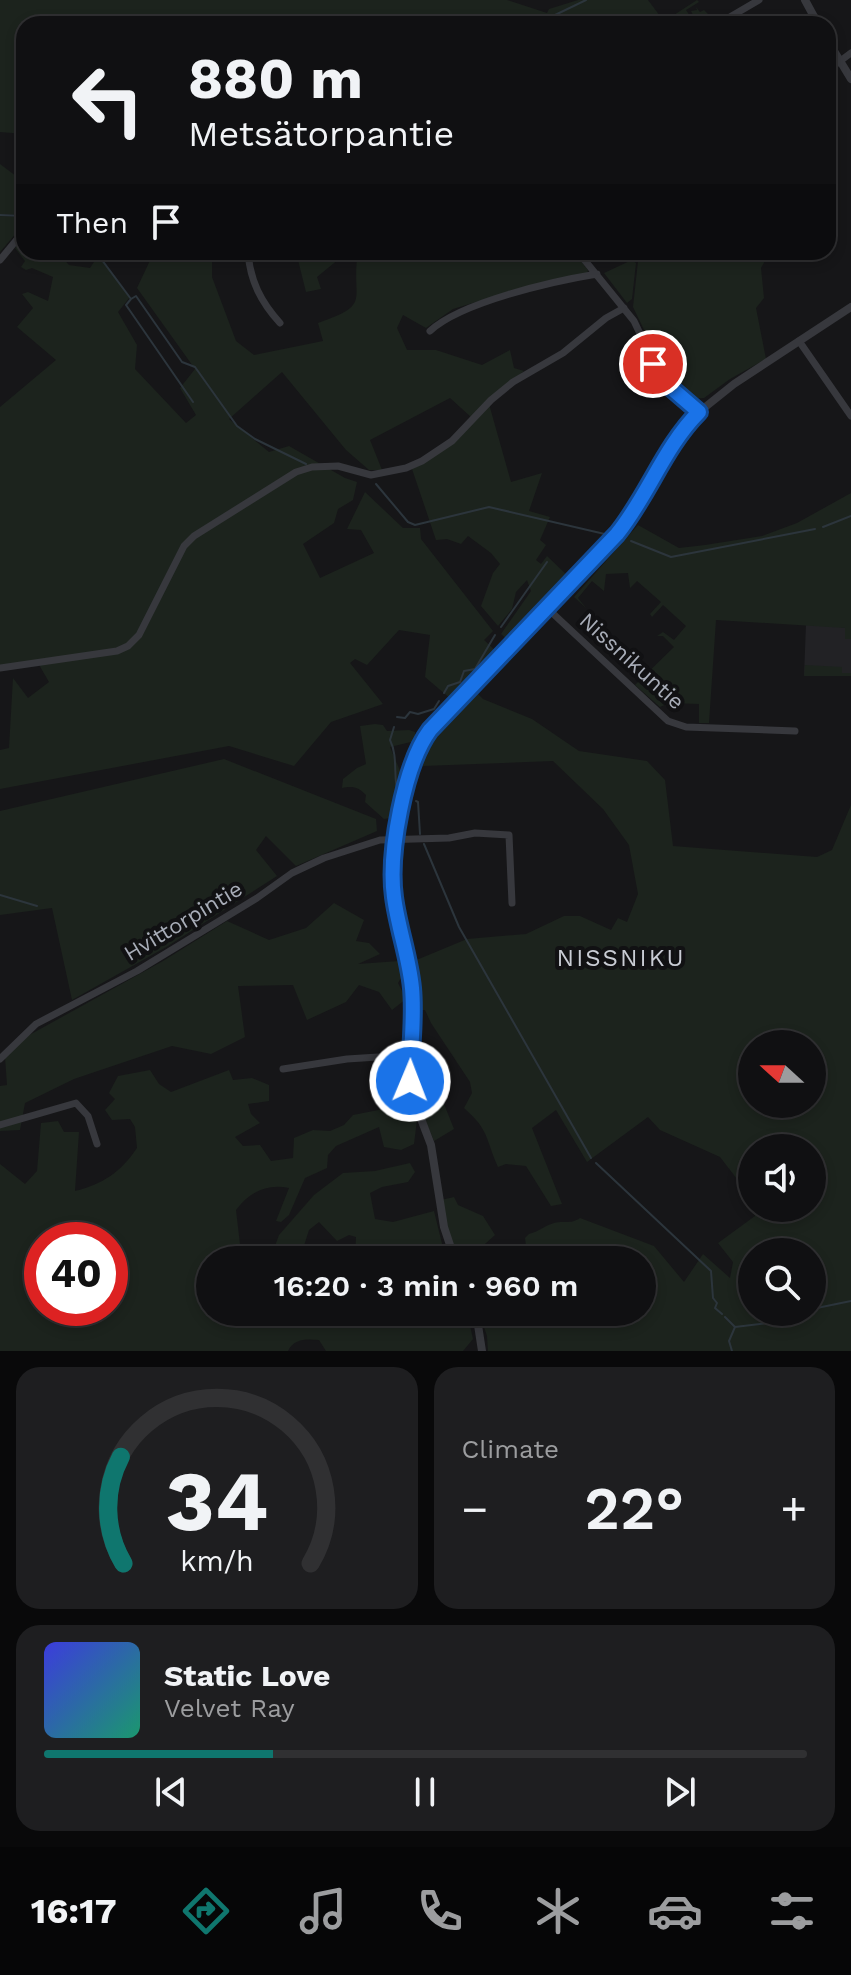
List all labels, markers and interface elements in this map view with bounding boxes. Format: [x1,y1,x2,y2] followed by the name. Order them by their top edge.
[188,46,363,112] text: 880 m
[56,48,160,152] icon: left
[188,113,454,155] text: Metsätorpantie
[144,200,188,244] icon: arrive
[56,205,128,240] text: Then
[619,330,687,398] pin
[631,342,675,386] icon: arrive
[575,608,689,714] street label: Nissnikuntie
[119,876,247,966] street label: Hvittorpintie
[557,944,685,972] district label: NISSNIKU
[738,1030,826,1118] north arrow
[738,1030,826,1326] map controls
[368,1039,452,1123] position arrow
[738,1134,826,1222] button: sound
[24,1222,128,1326] speed limit sign: 40
[738,1238,826,1326] button: search
[274,1268,578,1303] text: 16:20 · 3 min · 960 m
[462,1434,559,1464] text: Climate
[165,1453,268,1550] text: 34
[584,1473,684,1544] text: 22°
[462,1483,488,1535] text: −
[780,1483,807,1535] text: +
[180,1544,254,1578] text: km/h
[164,1658,330,1693] text: Static Love
[164,1693,295,1723] text: Velvet Ray
[149,1770,193,1814] icon: previous
[403,1770,447,1814] icon: pause
[658,1770,702,1814] icon: next
[178,1883,234,1939] icon: directions
[295,1883,351,1939] icon: music
[412,1883,468,1939] icon: phone
[530,1883,586,1939] icon: climate
[647,1883,703,1939] icon: car
[764,1883,820,1939] icon: filters
[31,1890,117,1932] text: 16:17

